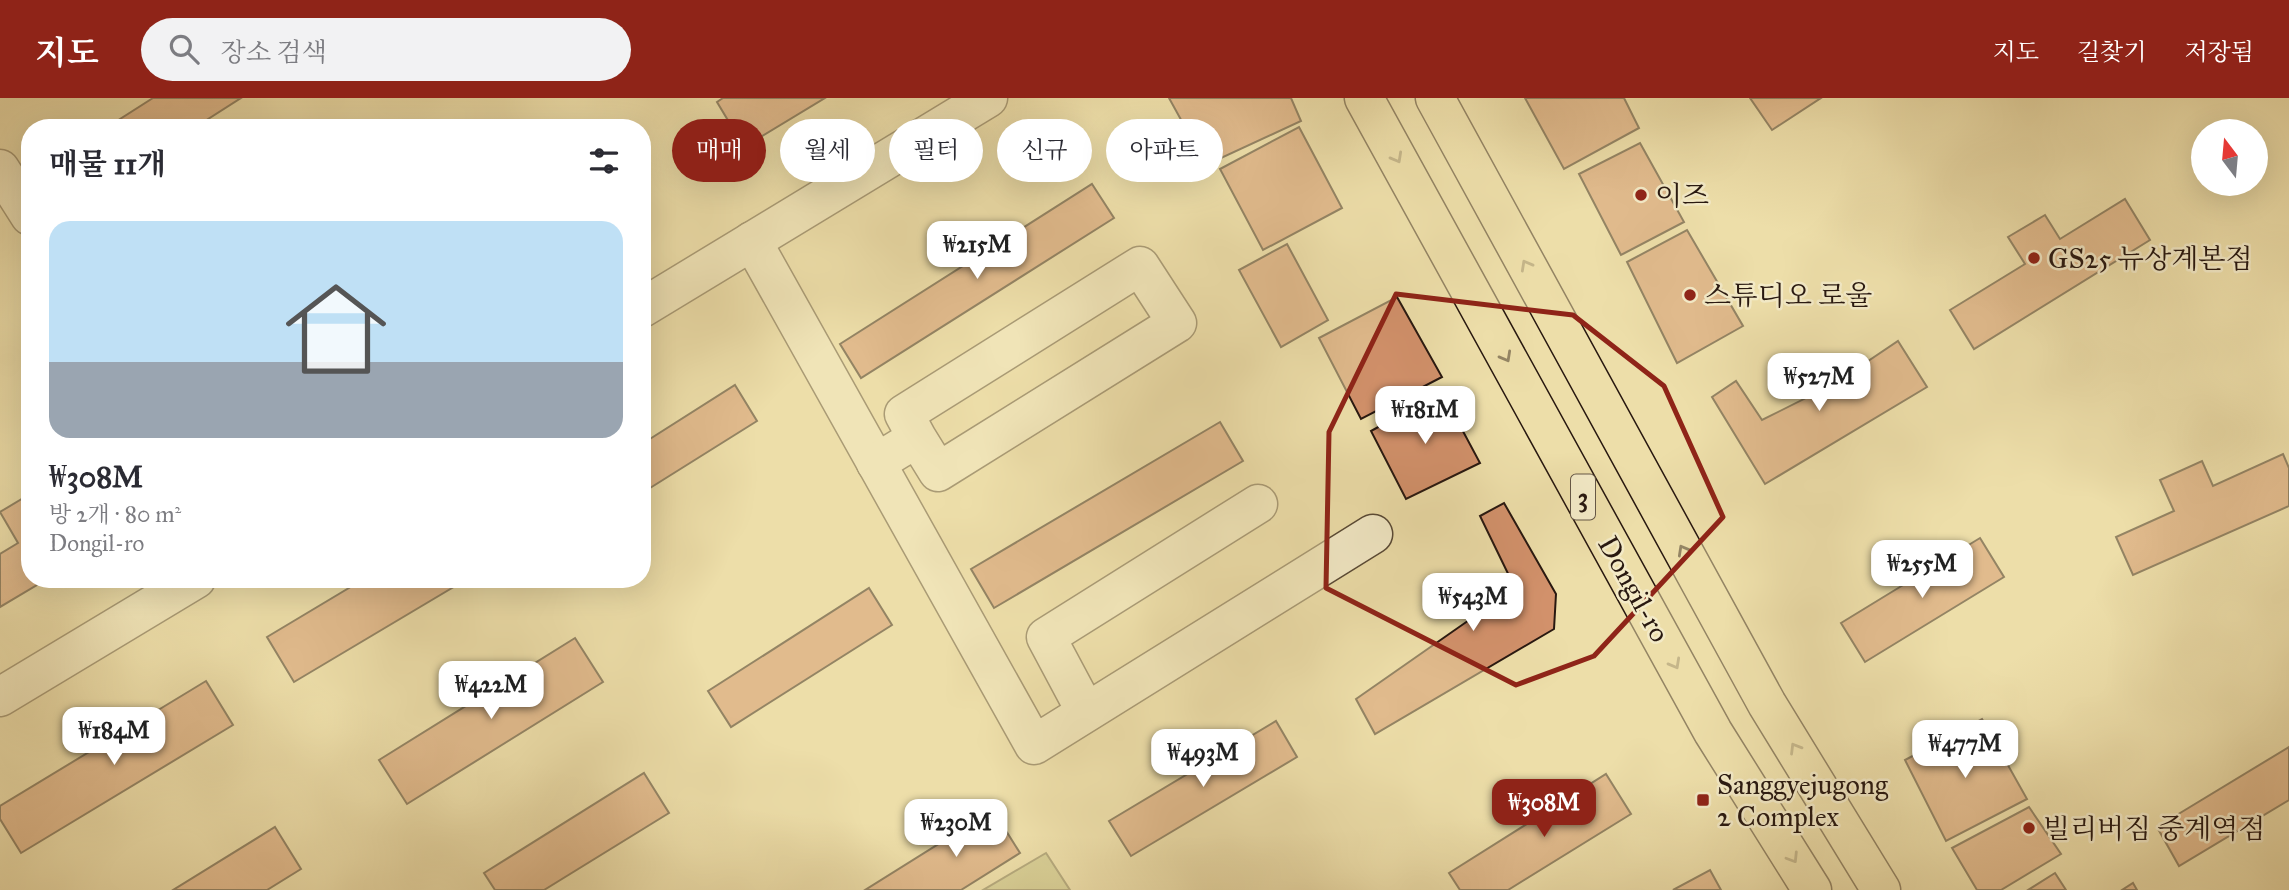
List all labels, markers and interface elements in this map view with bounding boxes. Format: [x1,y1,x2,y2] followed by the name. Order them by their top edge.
[141,18,631,81] search box
[165,30,203,68] icon: search
[35,33,99,73] text: 지도
[221,36,327,68] text: 장소 검색
[1993,37,2039,67] text: 지도
[2077,37,2146,67] text: 길찾기
[2184,37,2254,67] text: 저장됨
[672,119,766,182] chip: 매매
[780,119,875,182] chip: 월세
[889,119,983,182] chip: 필터
[997,119,1092,182] chip: 신규
[1106,119,1223,182] chip: 아파트
[2191,119,2268,196] north arrow
[2191,119,2268,196] map controls
[585,142,623,180] icon: filters
[49,146,166,182] text: 매물 11개
[1389,151,1402,163] one-way arrow
[1655,178,1709,213] place label: 이즈
[1633,187,1649,203] marker: 이즈
[928,222,1026,281] pin: ₩215M
[943,230,1011,258] text: ₩215M
[2048,241,2252,276] place label: GS25 뉴상계본점
[2026,250,2042,266] marker: GS25 뉴상계본점
[1521,259,1534,272] one-way arrow
[273,266,399,392] icon: home
[1704,278,1872,313] place label: 스튜디오 로울
[1682,287,1698,303] marker: 스튜디오 로울
[1498,350,1511,362] one-way arrow
[1770,354,1868,413] pin: ₩527M
[1784,362,1854,390] text: ₩527M
[1376,386,1474,446] pin: ₩181M
[1391,395,1459,423] text: ₩181M
[49,459,143,495] text: ₩308M
[1571,474,1595,520] road number: 3
[49,500,181,528] text: 방 2개 · 80 m²
[49,529,144,557] text: Dongil-ro
[1591,530,1677,648] street label: Dongil-ro
[1873,540,1971,600] pin: ₩255M
[1678,545,1691,557] one-way arrow
[1887,549,1957,577] text: ₩255M
[1424,574,1522,633] pin: ₩543M
[1438,582,1508,610] text: ₩543M
[1667,656,1680,669] one-way arrow
[442,662,540,721] pin: ₩422M
[455,670,527,698] text: ₩422M
[65,708,163,767] pin: ₩184M
[78,716,150,744] text: ₩184M
[1916,720,2014,780] pin: ₩477M
[1928,729,2002,757] text: ₩477M
[1154,730,1252,789] pin: ₩493M
[1167,738,1239,766] text: ₩493M
[1790,743,1803,756] one-way arrow
[1717,767,1889,834] place label: Sanggyejugong 2 Complex
[1495,780,1593,839] pin: ₩308M
[1508,788,1580,816] text: ₩308M
[1695,792,1711,808] marker: Sanggyejugong 2 Complex
[907,800,1005,859] pin: ₩230M
[920,808,992,836] text: ₩230M
[2043,811,2265,846] place label: 빌리버짐 중계역점
[2021,820,2037,836] marker: 빌리버짐 중계역점
[1784,851,1797,864] one-way arrow

